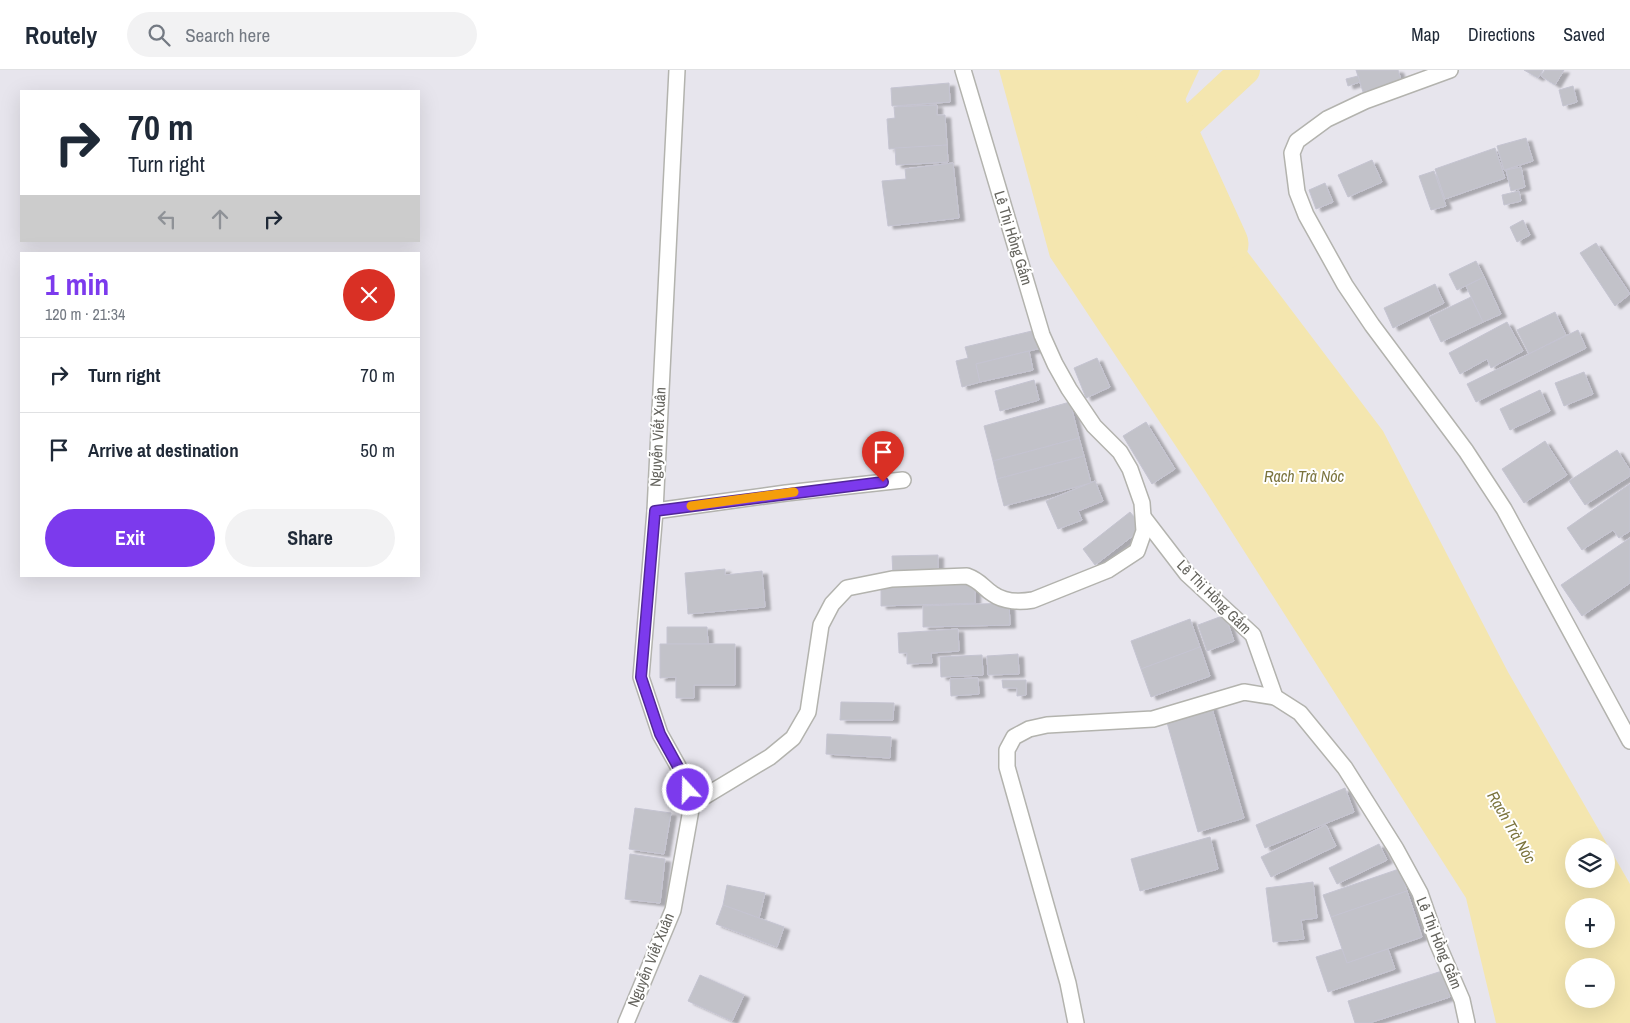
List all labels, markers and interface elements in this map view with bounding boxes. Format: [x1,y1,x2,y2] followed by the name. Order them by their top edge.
[127,12,477,57] search box
[25,19,97,51] text: Routely
[145,21,173,49] icon: search
[185,22,270,48] text: Search here
[1411,22,1440,47] text: Map
[1468,22,1535,47] text: Directions
[1563,22,1605,47] text: Saved
[128,104,193,151] text: 70 m
[45,110,110,175] icon: right
[128,149,205,179] text: Turn right
[989,188,1038,288] street label: Lê Thị Hồng Gấm
[153,205,181,233] icon: left
[206,205,234,233] icon: ahead
[259,205,287,233] icon: right
[45,264,109,304] text: 1 min
[343,269,395,321] button: close
[45,303,125,325] text: 120 m · 21:34
[45,361,73,389] icon: right
[88,362,160,388] text: Turn right
[360,362,395,388] text: 70 m
[644,387,671,487] street label: Nguyễn Viết Xuân
[862,431,904,482] pin
[45,436,73,464] icon: arrive
[88,437,239,463] text: Arrive at destination
[360,437,395,463] text: 50 m
[869,438,897,466] icon: arrive
[1264,465,1344,487] water label: Rạch Trà Nóc
[45,509,215,567] button: Exit
[225,509,395,567] button: Share
[1172,555,1256,639] street label: Lê Thị Hồng Gấm
[661,763,713,815] position arrow
[1482,787,1542,868] water label: Rạch Trà Nóc
[1565,838,1615,1008] map controls
[1565,838,1615,888] button: layers
[1411,894,1467,992] street label: Lê Thị Hồng Gấm
[1565,898,1615,948] button: +
[622,910,679,1010] street label: Nguyễn Viết Xuân
[1565,958,1615,1008] button: −

